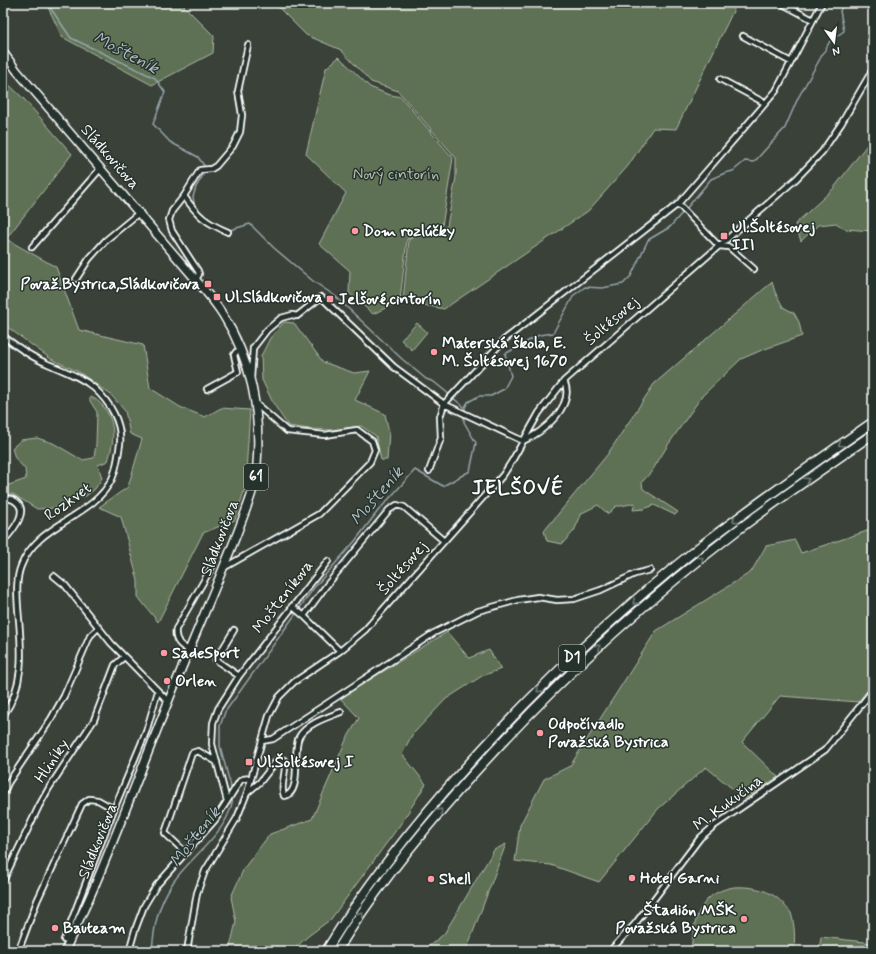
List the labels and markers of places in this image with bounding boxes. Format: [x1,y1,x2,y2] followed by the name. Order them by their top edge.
[732,217,815,256] place label: Ul.Šoltésovej III
[363,221,455,242] place label: Dom rozlúčky
[350,226,360,236] marker: Dom rozlúčky
[719,231,729,241] marker: Ul.Šoltésovej III
[20,274,200,295] place label: Považ.Bystrica,Sládkovičova
[203,279,213,289] marker: Považ.Bystrica,Sládkovičova
[225,287,323,308] place label: Ul.Sládkovičova
[338,289,441,310] place label: Jelšové,cintorín
[212,292,222,302] marker: Ul.Sládkovičova
[325,294,335,304] marker: Jelšové,cintorín
[442,333,567,372] place label: Materská škola, E. M. Šoltésovej 1670
[429,347,439,357] marker: Materská škola, E. M. Šoltésovej 1670
[172,643,241,664] place label: SadeSport
[159,648,169,658] marker: SadeSport
[175,671,217,692] place label: Orlen
[162,676,172,686] marker: Orlen
[548,714,669,753] place label: Odpočívadlo Považská Bystrica
[535,728,545,738] marker: Odpočívadlo Považská Bystrica
[257,752,355,773] place label: Ul.Šoltésovej I
[244,757,254,767] marker: Ul.Šoltésovej I
[640,868,720,889] place label: Hotel Garni
[439,869,471,890] place label: Shell
[627,873,637,883] marker: Hotel Garni
[426,874,436,884] marker: Shell
[615,900,737,939] place label: Štadión MŠK Považská Bystrica
[739,914,749,924] marker: Štadión MŠK Považská Bystrica
[63,918,126,939] place label: Bauteam
[50,923,60,933] marker: Bauteam

